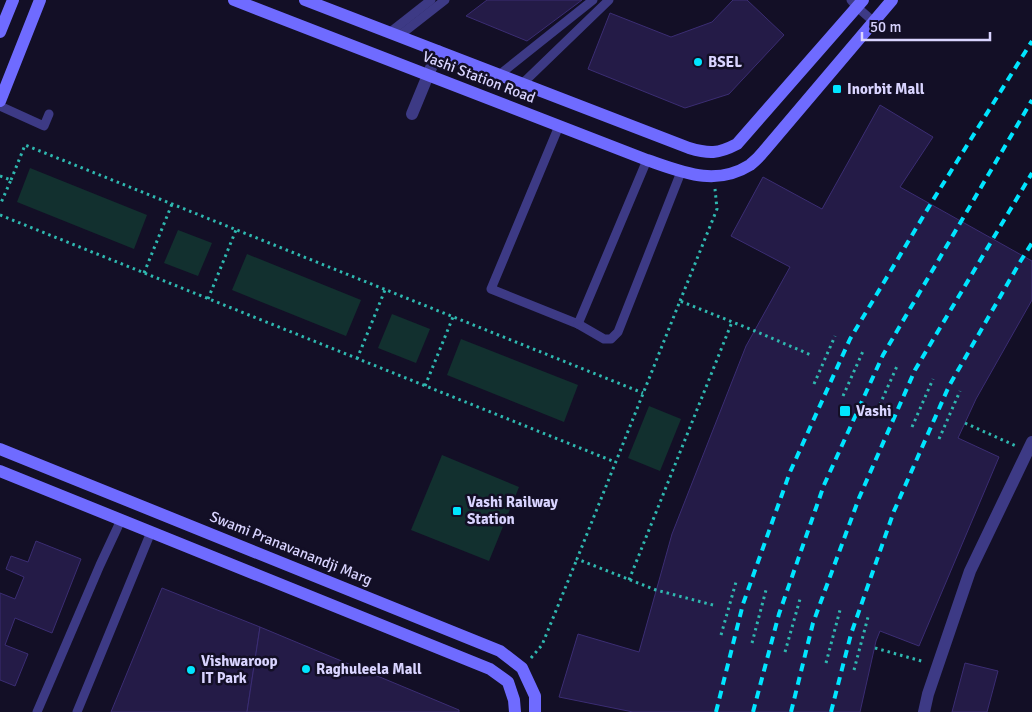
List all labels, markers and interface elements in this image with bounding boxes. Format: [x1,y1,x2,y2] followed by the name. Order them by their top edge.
[862,10,990,42] scale bar
[870,18,901,36] text: 50 m
[420,47,538,107] street label: Vashi Station Road
[708,53,742,71] place label: BSEL
[692,56,704,68] marker: BSEL
[847,80,925,98] place label: Inorbit Mall
[831,83,843,95] marker: Inorbit Mall
[856,402,892,420] place label: Vashi
[838,404,852,418] marker: Vashi
[467,493,559,528] place label: Vashi Railway Station
[451,505,463,517] marker: Vashi Railway Station
[207,507,375,589] street label: Swami Pranavanandji Marg
[201,652,278,687] place label: Vishwaroop IT Park
[316,660,422,678] place label: Raghuleela Mall
[300,663,312,675] marker: Raghuleela Mall
[185,664,197,676] marker: Vishwaroop IT Park

